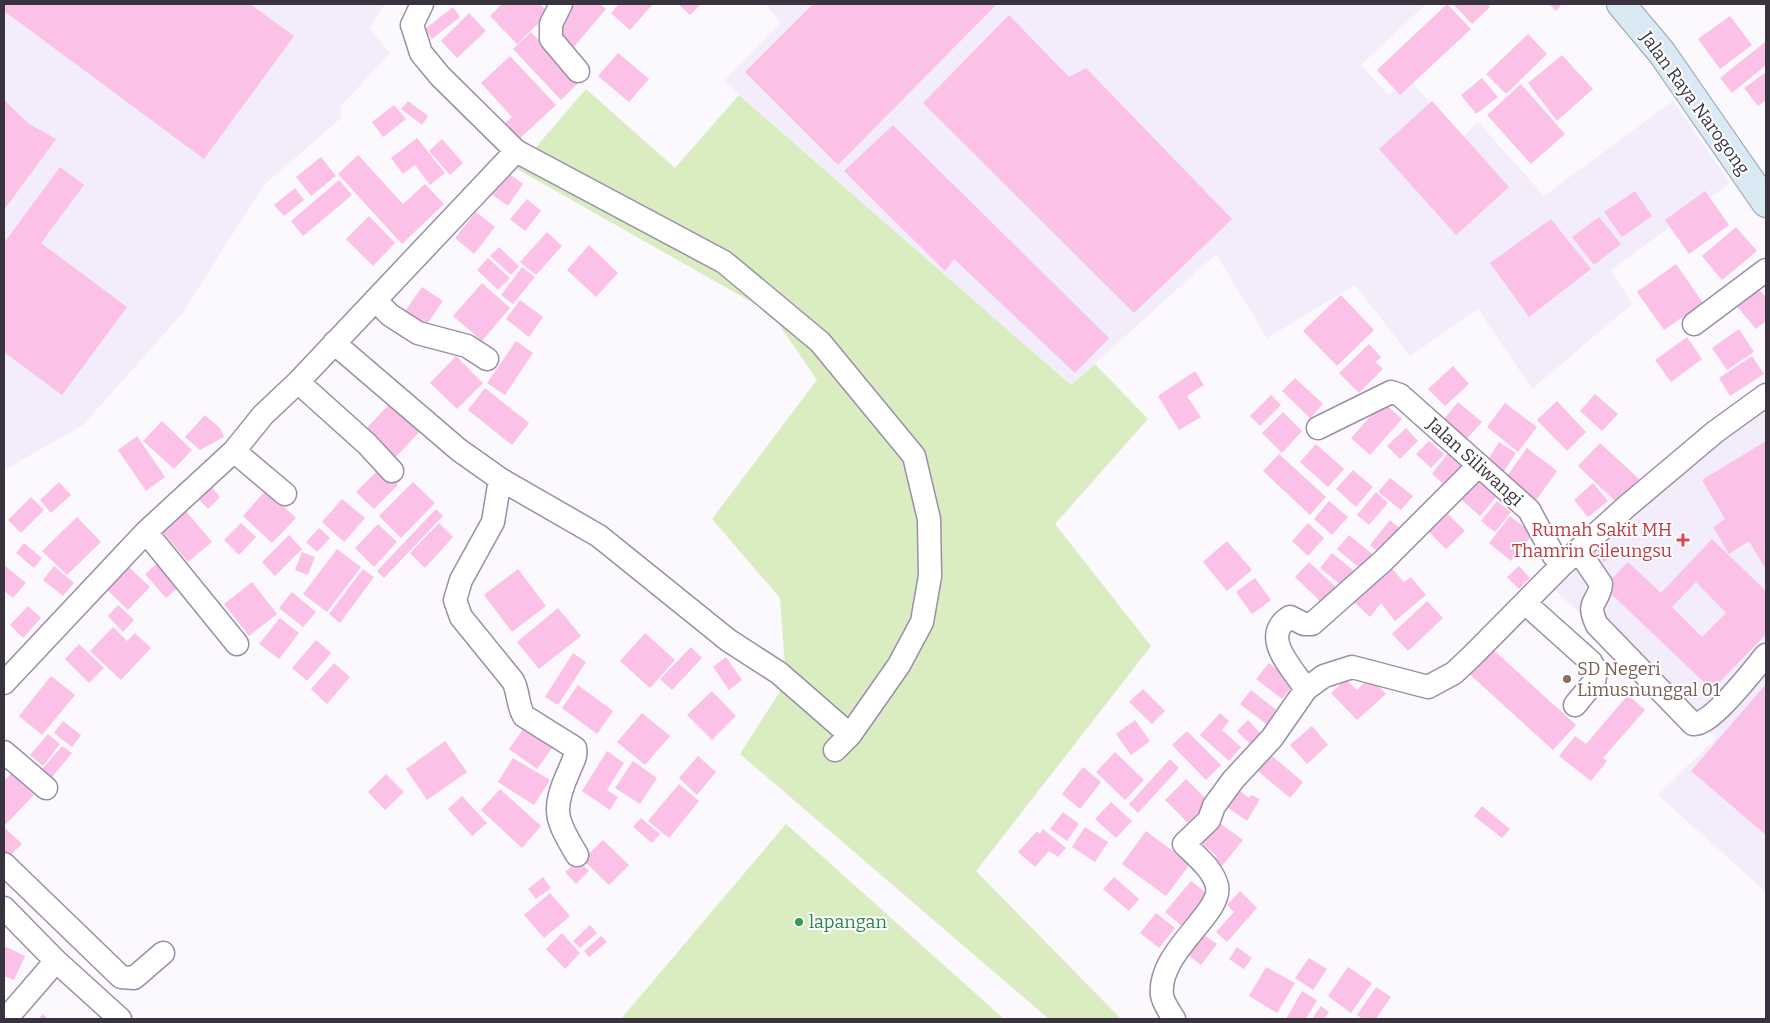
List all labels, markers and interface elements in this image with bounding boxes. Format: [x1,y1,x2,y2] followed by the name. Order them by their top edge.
[1635,26,1754,179] street label: Jalan Raya Narogong
[1422,413,1528,511] street label: Jalan Siliwangi
[1512,519,1672,562] place label: Rumah Sakit MH Thamrin Cileungsu
[1676,533,1690,547] marker: Rumah Sakit MH Thamrin Cileungsu
[1577,658,1721,701] place label: SD Negeri Limusnunggal 01
[1561,673,1573,685] marker: SD Negeri Limusnunggal 01
[809,911,887,933] place label: lapangan
[793,916,805,928] marker: lapangan

